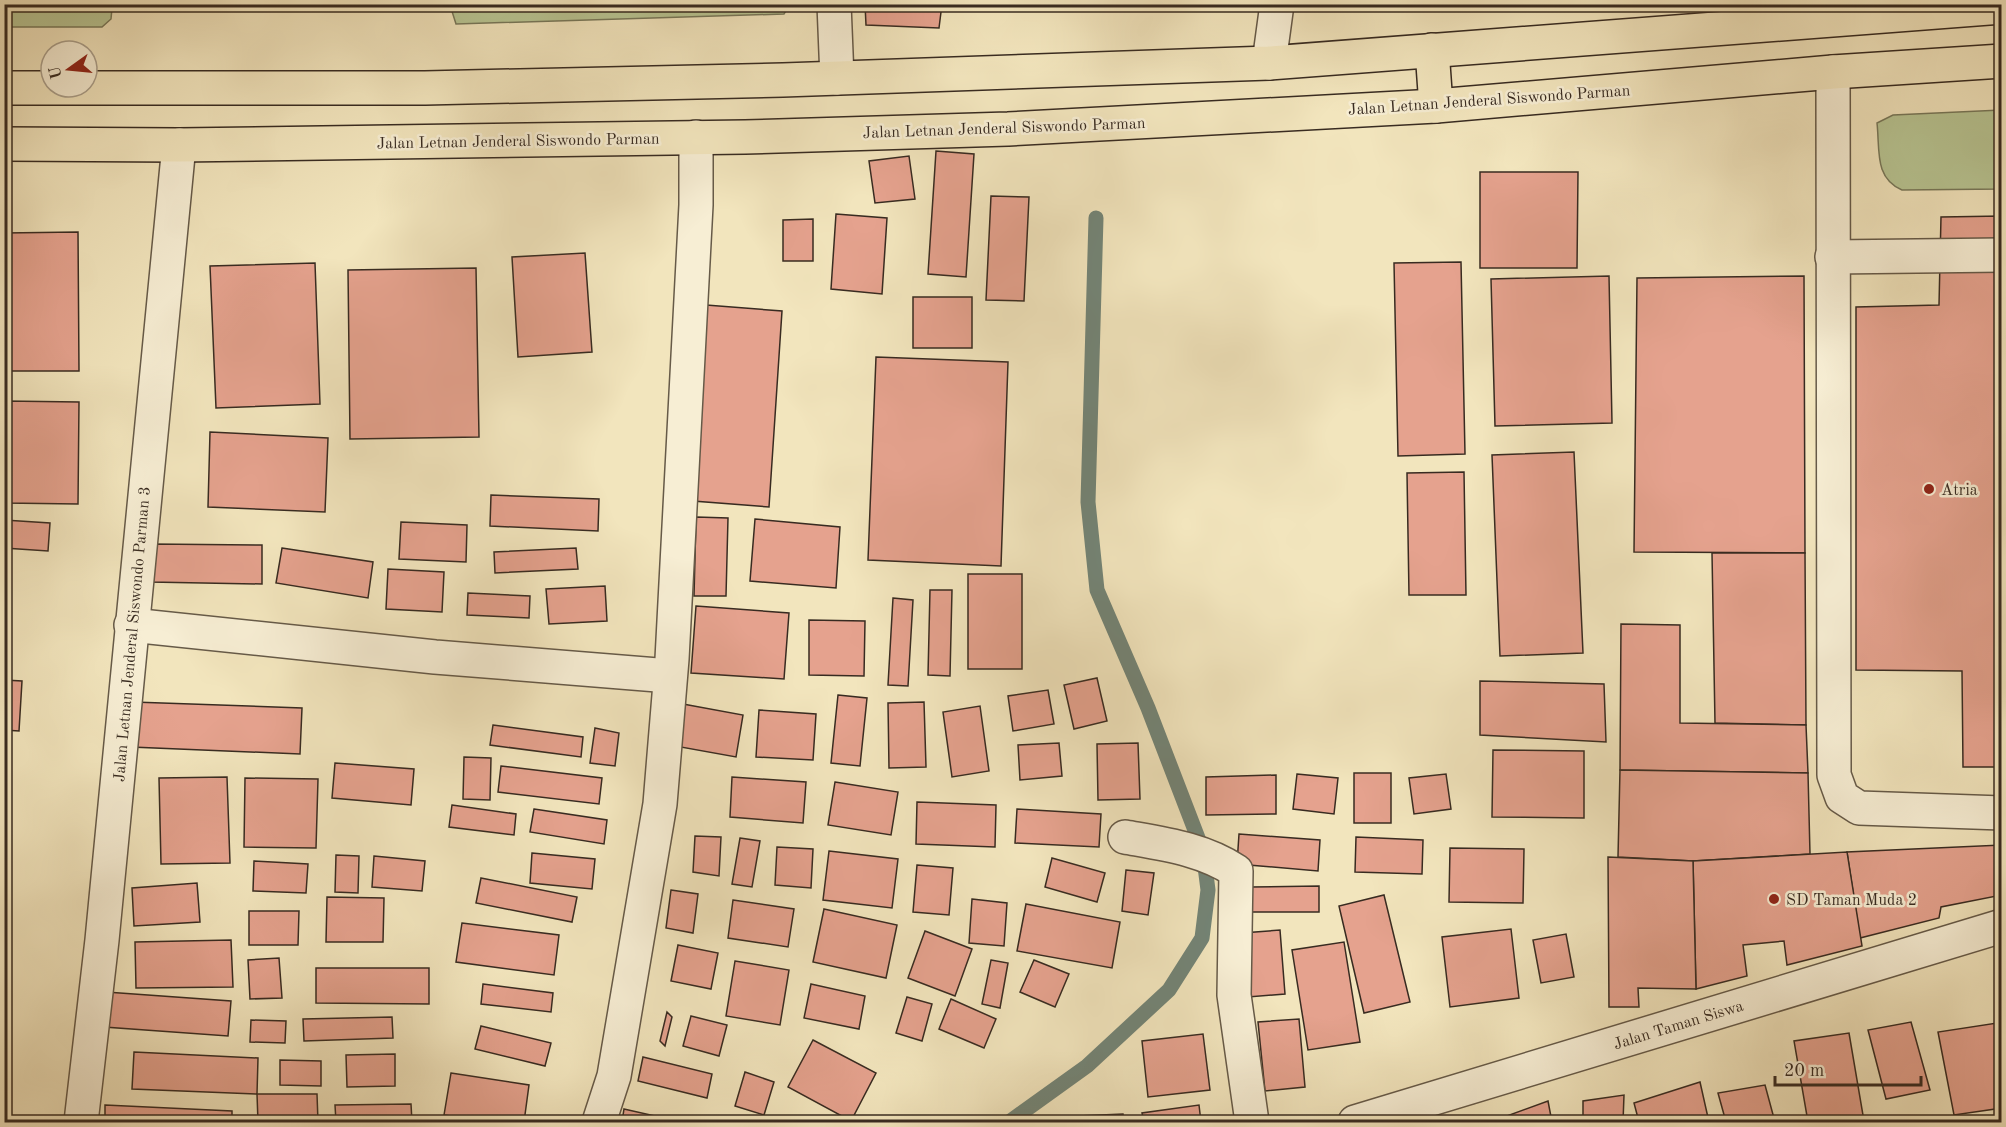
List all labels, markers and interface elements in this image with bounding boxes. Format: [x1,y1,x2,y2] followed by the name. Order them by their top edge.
[39,39,99,99] north arrow
[47,64,66,81] text: U
[1347,83,1631,119] street label: Jalan Letnan Jenderal Siswondo Parman
[862,116,1146,142] street label: Jalan Letnan Jenderal Siswondo Parman
[376,132,660,152] street label: Jalan Letnan Jenderal Siswondo Parman
[1922,482,1936,496] marker: Atria
[1941,483,1978,499] place label: Atria
[112,486,154,783] street label: Jalan Letnan Jenderal Siswondo Parman 3
[1767,892,1781,906] marker: SD Taman Muda 2
[1786,893,1917,909] place label: SD Taman Muda 2
[1612,998,1746,1053] street label: Jalan Taman Siswa
[1775,1049,1920,1087] scale bar
[1784,1062,1824,1080] text: 20 m

